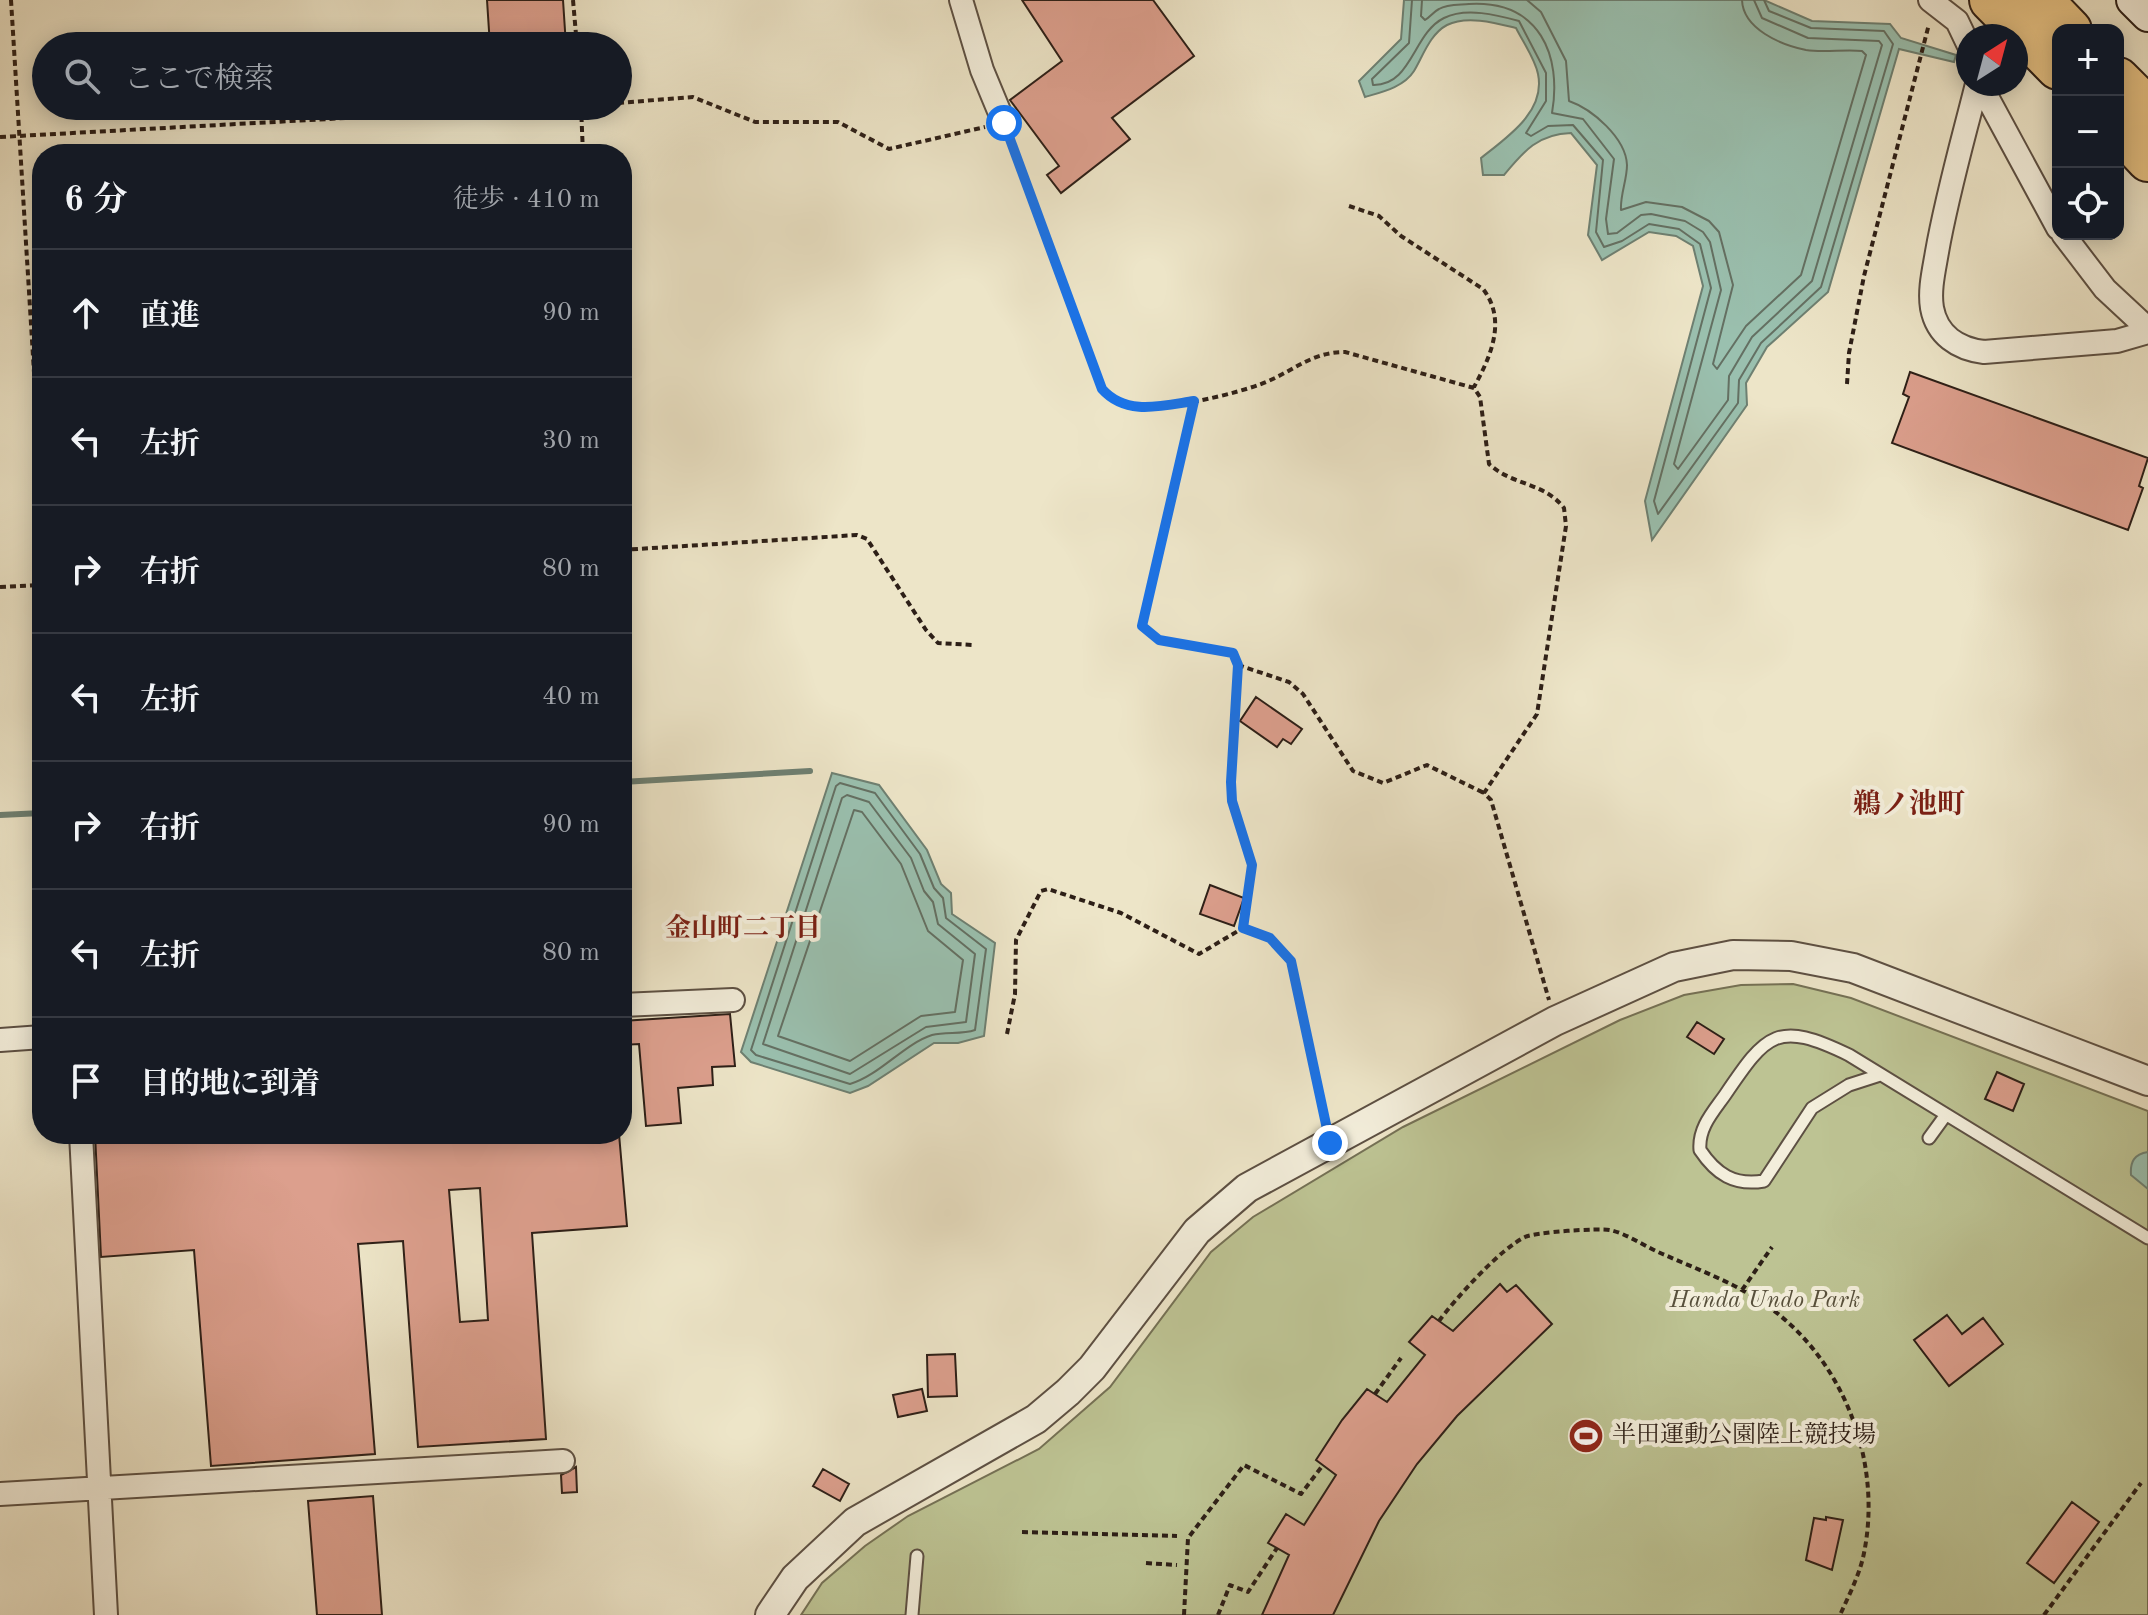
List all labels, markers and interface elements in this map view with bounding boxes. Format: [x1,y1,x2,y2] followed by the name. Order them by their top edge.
[1956,24,2028,96] north arrow
[2052,24,2124,240] map controls
[2052,24,2124,96] button: +
[32,32,632,120] search box
[60,54,104,98] icon: search
[124,65,274,95] text: ここで検索
[2052,96,2124,168] button: −
[986,105,1022,141] route start
[2052,168,2124,240] button: locate
[64,184,127,218] text: 6 分
[453,187,600,213] text: 徒歩 · 410 m
[64,291,108,335] icon: ahead
[542,300,600,326] text: 90 m
[140,302,200,332] text: 直進
[64,419,108,463] icon: left
[542,428,600,454] text: 30 m
[140,430,200,460] text: 左折
[64,547,108,591] icon: right
[542,556,600,582] text: 80 m
[140,558,200,588] text: 右折
[64,675,108,719] icon: left
[542,684,600,710] text: 40 m
[140,686,200,716] text: 左折
[1853,788,1965,820] district label: 鵜ノ池町
[64,803,108,847] icon: right
[542,812,600,838] text: 90 m
[140,814,200,844] text: 右折
[665,913,821,942] district label: 金山町二丁目
[64,931,108,975] icon: left
[542,940,600,966] text: 80 m
[140,942,200,972] text: 左折
[64,1059,108,1103] icon: arrive
[140,1070,320,1100] text: 目的地に到着
[1312,1125,1348,1161] route end
[1669,1289,1860,1313] park label: Handa Undo Park
[1567,1417,1605,1455] sports icon: 半田運動公園陸上競技場
[1612,1421,1876,1448] place label: 半田運動公園陸上競技場

